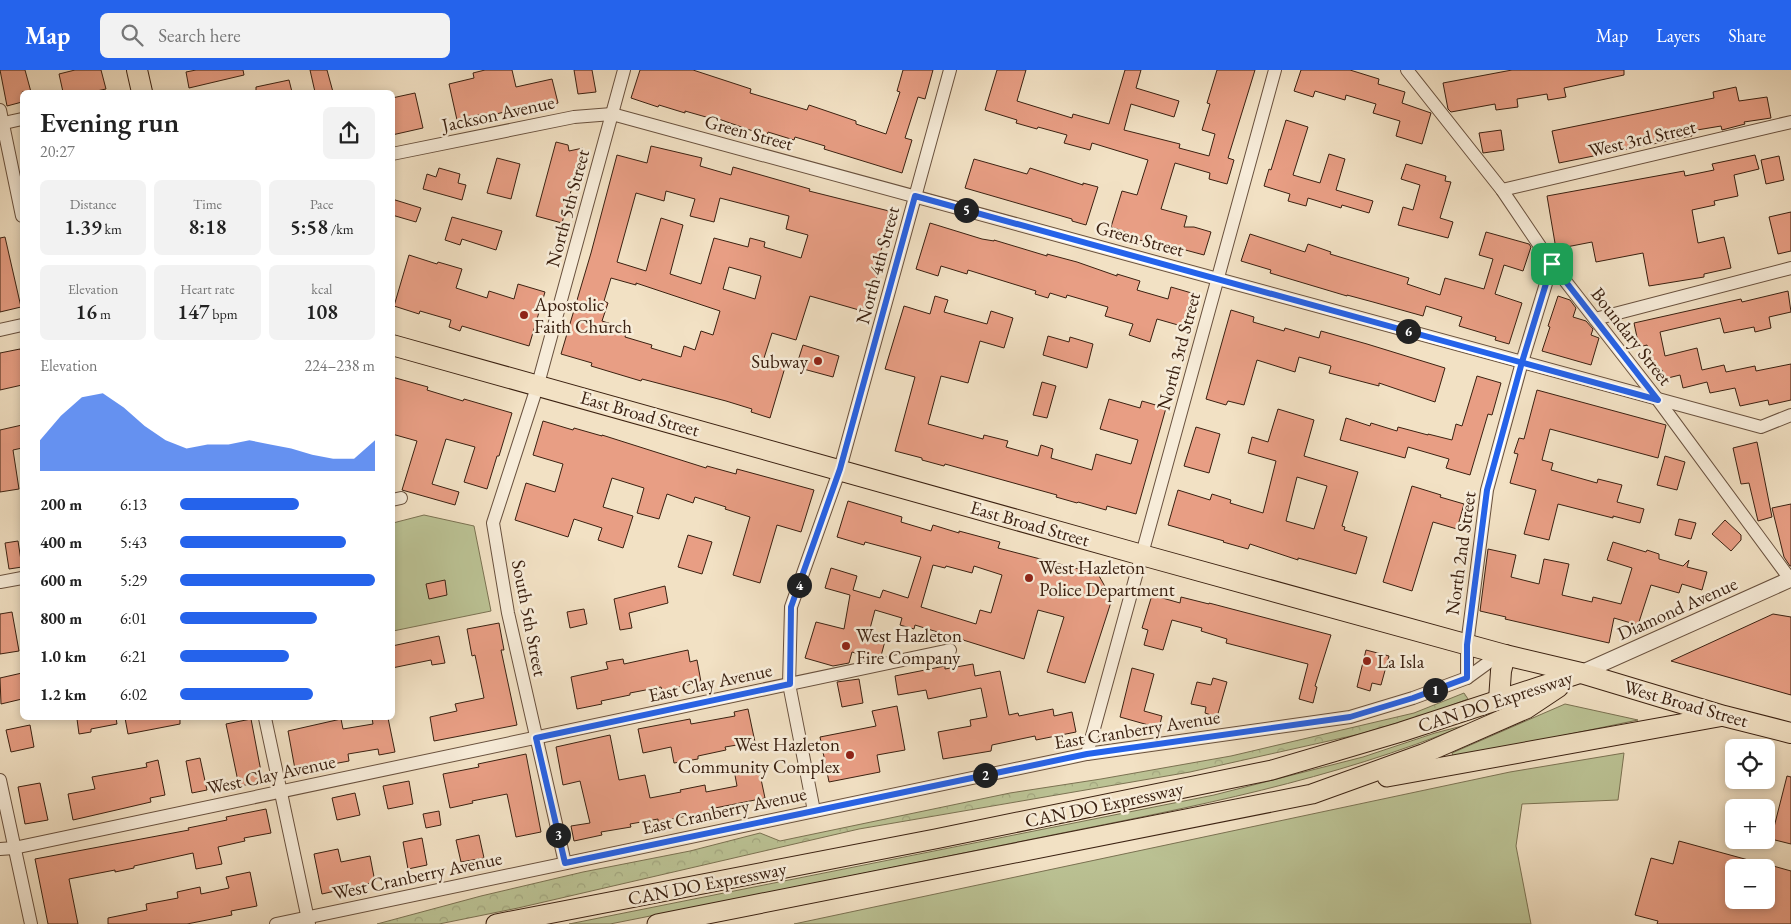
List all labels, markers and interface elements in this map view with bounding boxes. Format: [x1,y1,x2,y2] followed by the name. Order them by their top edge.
[100,13,450,58] search box
[25,20,70,51] text: Map
[118,21,146,49] icon: search
[158,23,241,48] text: Search here
[1596,24,1628,47] text: Map
[1656,24,1700,47] text: Layers
[1728,24,1766,47] text: Share
[438,89,557,138] street label: Jackson Avenue
[40,104,179,140] text: Evening run
[323,107,375,159] button: share
[702,109,796,156] street label: Green Street
[1586,114,1698,163] street label: West 3rd Street
[40,141,75,162] text: 20:27
[540,147,595,270] street label: North 5th Street
[70,195,117,213] text: Distance
[193,195,222,213] text: Time
[310,195,334,213] text: Pace
[954,198,978,222] pin: 5
[963,201,970,219] text: 5
[850,204,905,327] street label: North 4th Street
[64,213,102,240] text: 1.39
[188,213,227,240] text: 8:18
[290,213,328,240] text: 5:58
[1093,215,1187,262] street label: Green Street
[102,220,122,238] text: km
[328,220,354,238] text: /km
[1531,243,1573,285] pin
[1538,250,1566,278] icon: arrive
[68,280,118,298] text: Elevation
[180,280,235,298] text: Heart rate
[311,280,332,298] text: kcal
[1585,282,1678,391] street label: Boundary Street
[1151,289,1206,413] street label: North 3rd Street
[533,292,632,339] place label: Apostolic Faith Church
[76,298,97,325] text: 16
[177,298,210,325] text: 147
[306,298,338,325] text: 108
[97,305,111,323] text: m
[210,305,238,323] text: bpm
[518,309,530,321] marker: Apostolic Faith Church
[1396,318,1420,344] pin: 6
[1405,322,1412,340] text: 6
[751,349,809,374] place label: Subway
[40,355,98,376] text: Elevation
[304,355,375,376] text: 224–238 m
[812,355,824,367] marker: Subway
[577,385,702,442] street label: East Broad Street
[1439,490,1482,617] street label: North 2nd Street
[40,494,82,515] text: 200 m
[120,494,147,515] text: 6:13
[967,495,1092,552] street label: East Broad Street
[40,532,82,553] text: 400 m
[120,532,147,553] text: 5:43
[1039,555,1175,602] place label: West Hazleton Police Department
[506,558,553,679] street label: South 5th Street
[40,570,82,591] text: 600 m
[120,570,147,591] text: 5:29
[1613,571,1741,646] street label: Diamond Avenue
[786,572,812,598] pin: 4
[1023,572,1035,584] marker: West Hazleton Police Department
[796,576,803,594] text: 4
[40,608,82,629] text: 800 m
[120,608,147,629] text: 6:01
[856,623,962,670] place label: West Hazleton Fire Company
[840,640,852,652] marker: West Hazleton Fire Company
[40,646,86,667] text: 1.0 km
[120,646,147,667] text: 6:21
[1377,649,1425,674] place label: La Isla
[1361,655,1373,667] marker: La Isla
[646,657,774,708] street label: East Clay Avenue
[1415,664,1576,738] street label: CAN DO Expressway
[1621,674,1751,733] street label: West Broad Street
[1422,678,1448,702] pin: 1
[1432,681,1439,699] text: 1
[40,684,86,705] text: 1.2 km
[120,684,147,705] text: 6:02
[1052,704,1222,755] street label: East Cranberry Avenue
[678,732,841,779] place label: West Hazleton Community Complex
[1725,739,1775,909] map controls
[1725,739,1775,789] button: locate
[204,749,338,800] street label: West Clay Avenue
[844,749,856,761] marker: West Hazleton Community Complex
[972,762,998,788] pin: 2
[982,766,989,784] text: 2
[1023,775,1186,833] street label: CAN DO Expressway
[639,781,809,840] street label: East Cranberry Avenue
[1725,799,1775,849] button: +
[546,822,570,848] pin: 3
[555,826,562,844] text: 3
[330,845,504,906] street label: West Cranberry Avenue
[626,856,789,911] street label: CAN DO Expressway
[1725,859,1775,909] button: −

